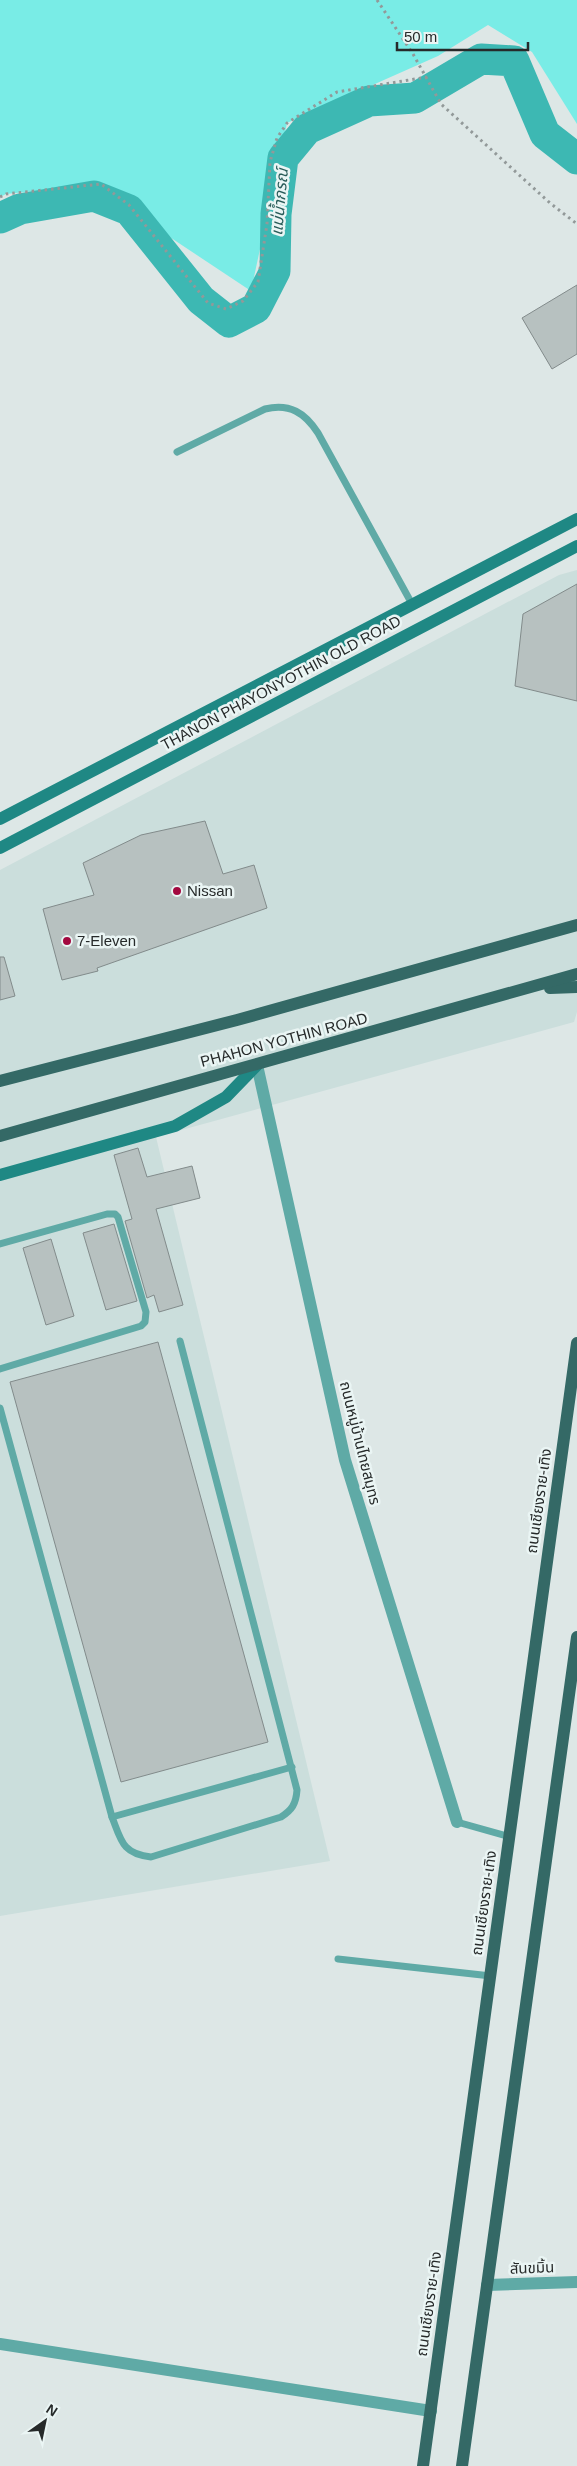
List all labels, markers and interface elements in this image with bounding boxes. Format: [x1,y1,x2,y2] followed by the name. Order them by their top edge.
[397,20,528,52] scale bar
[404,28,437,45] text: 50 m
[265,165,291,236] water label: แม่น้ำกรณ์
[158,612,404,753] street label: THANON PHAYONYOTHIN OLD ROAD
[187,882,233,899] place label: Nissan
[171,885,183,897] marker: Nissan
[77,932,136,949] place label: 7-Eleven
[61,935,73,947] marker: 7-Eleven
[198,1009,369,1070] street label: PHAHON YOTHIN ROAD
[336,1379,384,1507] street label: ถนนหมู่บ้านไทยสมุทร
[523,1447,554,1555] street label: ถนนเชียงราย-เทิง
[468,1849,499,1957] street label: ถนนเชียงราย-เทิง
[413,2250,444,2358] street label: ถนนเชียงราย-เทิง
[509,2257,554,2277] street label: สันขมิ้น
[20,2396,70,2446] north arrow
[43,2401,61,2420] text: N

